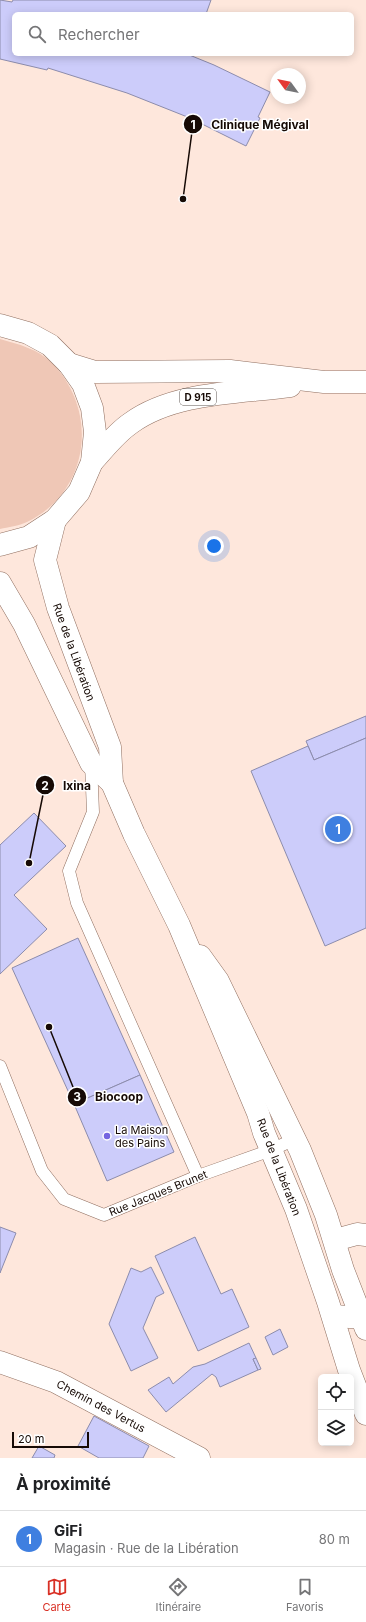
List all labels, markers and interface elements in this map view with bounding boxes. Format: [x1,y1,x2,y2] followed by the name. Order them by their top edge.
[12,12,354,56] search box
[26,23,48,45] icon: search
[58,25,140,44] text: Rechercher
[270,68,306,104] north arrow
[183,112,317,136] callout: Clinique Mégival
[190,117,196,132] text: 1
[211,117,309,132] text: Clinique Mégival
[180,389,216,405] road number: D 915
[204,536,224,556] your location
[50,601,98,703] street label: Rue de la Libération
[35,773,99,797] callout: Ixina
[41,778,49,793] text: 2
[63,778,91,793] text: Ixina
[325,814,351,844] pin: 1
[67,1085,151,1109] callout: Biocoop
[73,1089,81,1104] text: 3
[95,1089,143,1104] text: Biocoop
[254,1116,304,1218] street label: Rue de la Libération
[115,1123,168,1150] place label: La Maison des Pains
[102,1131,112,1141] marker: La Maison des Pains
[107,1167,210,1219] street label: Rue Jacques Brunet
[318,1374,354,1446] map controls
[318,1374,354,1410] button: locate
[54,1377,148,1435] street label: Chemin des Vertus
[318,1410,354,1446] button: layers
[12,1430,89,1449] scale bar
[18,1432,44,1446] text: 20 m
[16,1474,111,1494] text: À proximité
[54,1521,82,1540] text: GiFi
[26,1531,32,1547] text: 1
[319,1531,350,1547] text: 80 m
[54,1540,239,1556] text: Magasin · Rue de la Libération
[42,1576,71,1614] tab: Carte
[156,1576,201,1614] tab: Itinéraire
[286,1576,324,1614] tab: Favoris

